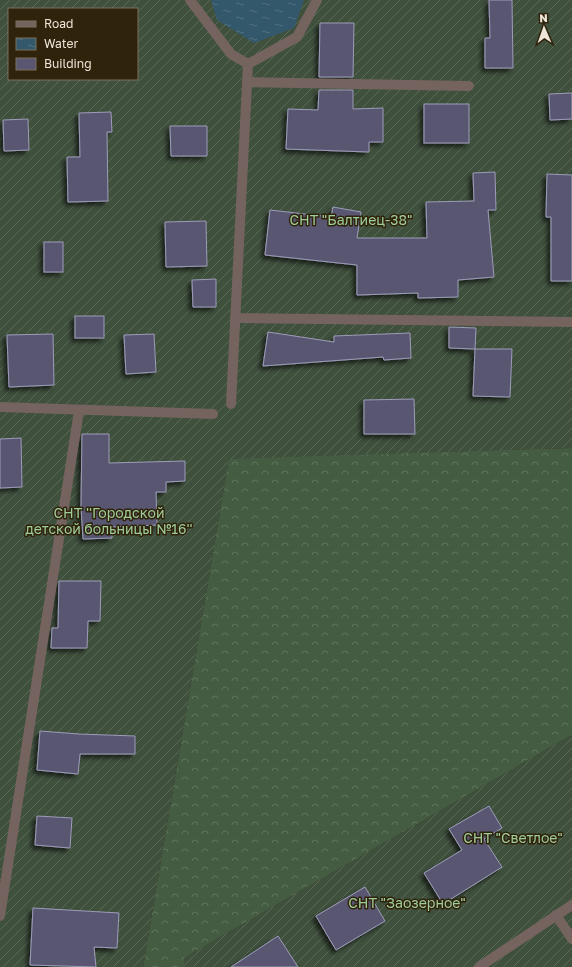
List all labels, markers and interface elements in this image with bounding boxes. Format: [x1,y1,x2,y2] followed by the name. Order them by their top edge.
[8,8,138,80] legend
[524,8,564,48] north arrow
[539,11,548,24] text: N
[44,16,73,31] text: Road
[44,36,78,51] text: Water
[44,56,92,71] text: Building
[290,211,412,228] park label: СНТ "Балтиец-38"
[25,504,193,537] park label: СНТ ''Городской детской больницы №16''
[463,829,563,846] park label: СНТ "Светлое"
[348,894,466,911] park label: СНТ "Заозерное"

